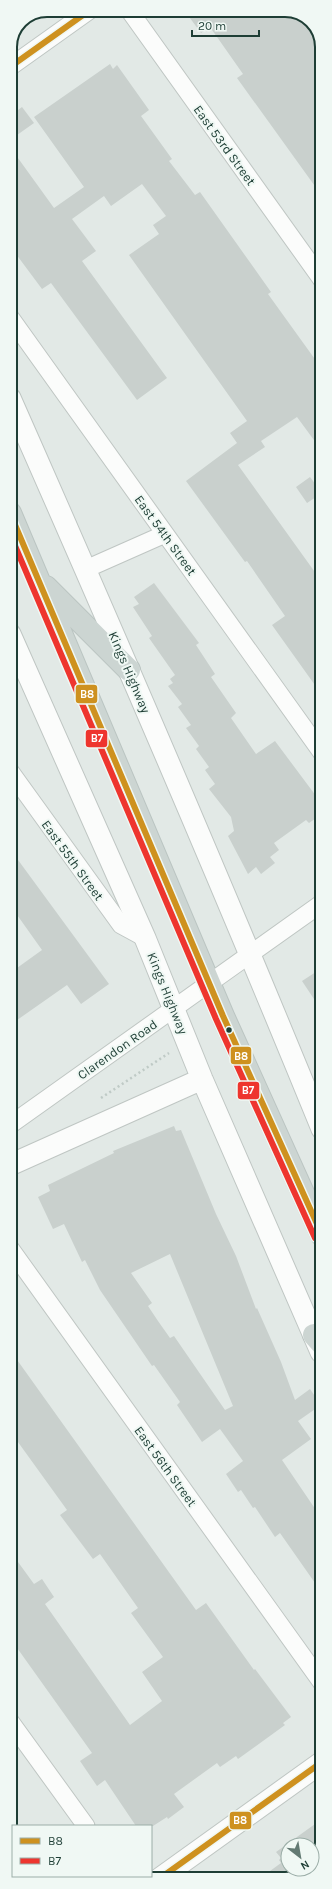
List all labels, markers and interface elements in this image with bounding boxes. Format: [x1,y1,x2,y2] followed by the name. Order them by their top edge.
[192,12,259,38] scale bar
[198,19,226,33] text: 20 m
[190,102,259,188] street label: East 53rd Street
[131,492,200,578] street label: East 54th Street
[106,629,153,715] street label: Kings Highway
[75,684,98,704] line badge: B8
[80,688,94,701] text: B8
[85,729,108,748] line badge: B7
[91,732,104,745] text: B7
[38,817,107,903] street label: East 55th Street
[144,950,191,1036] street label: Kings Highway
[75,1016,160,1082] street label: Clarendon Road
[224,1025,234,1035] unlabelled marker
[230,1046,252,1065] line badge: B8
[234,1050,248,1063] text: B8
[237,1081,260,1100] line badge: B7
[242,1084,255,1097] text: B7
[131,1423,200,1509] street label: East 56th Street
[229,1811,252,1830] line badge: B8
[233,1814,247,1827] text: B8
[12,1825,152,1877] legend
[48,1834,63,1848] text: B8
[280,1837,320,1877] north arrow
[48,1854,61,1868] text: B7
[298,1858,312,1873] text: N

